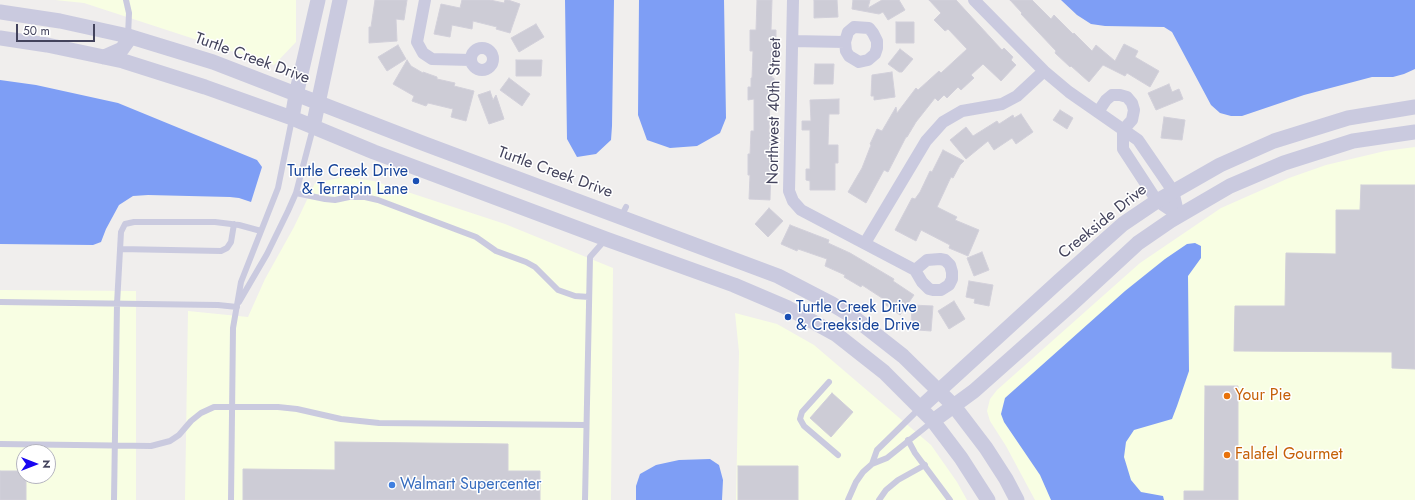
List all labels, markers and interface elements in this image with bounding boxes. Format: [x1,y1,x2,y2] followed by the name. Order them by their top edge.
[18,16,97,42] scale bar
[23,22,50,40] text: 50 m
[192,29,312,89] street label: Turtle Creek Drive
[764,37,786,185] street label: Northwest 40th Street
[495,143,615,203] street label: Turtle Creek Drive
[287,162,408,200] place label: Turtle Creek Drive & Terrapin Lane
[411,176,421,186] marker: Turtle Creek Drive & Terrapin Lane
[1055,181,1151,263] street label: Creekside Drive
[796,298,920,336] place label: Turtle Creek Drive & Creekside Drive
[783,312,793,322] marker: Turtle Creek Drive & Creekside Drive
[1235,386,1291,406] place label: Your Pie
[1222,391,1232,401] marker: Your Pie
[16,444,56,484] north arrow
[1235,445,1342,465] place label: Falafel Gourmet
[1222,450,1232,460] marker: Falafel Gourmet
[39,460,55,468] text: N
[400,475,542,495] place label: Walmart Supercenter
[387,480,397,490] marker: Walmart Supercenter

